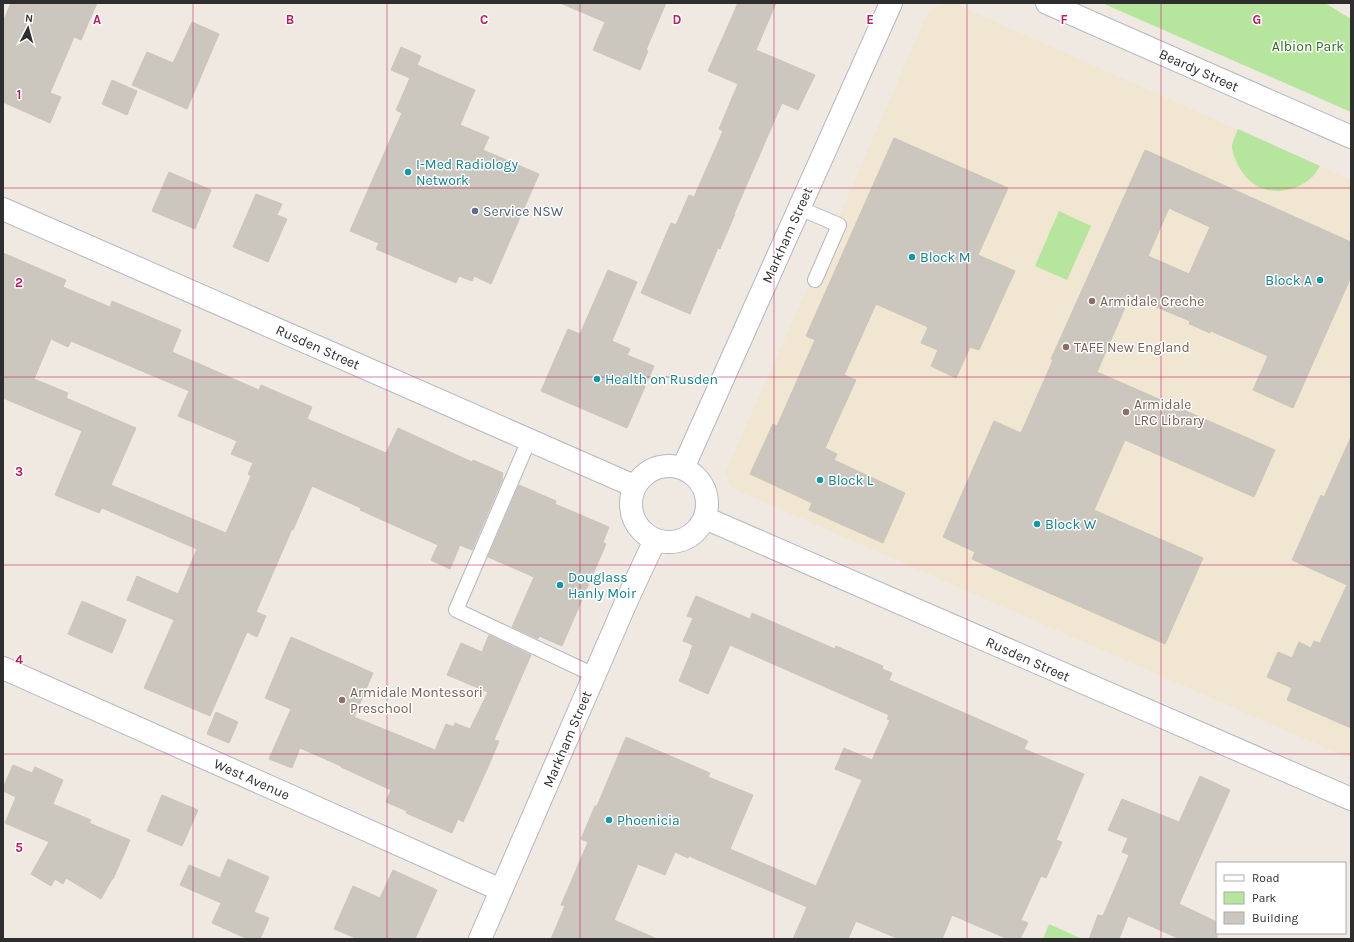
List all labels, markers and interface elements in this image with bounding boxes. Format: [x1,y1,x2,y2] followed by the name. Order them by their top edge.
[8,8,48,48] north arrow
[24,12,34,25] text: N
[93,12,101,27] text: A
[286,12,294,27] text: B
[480,12,488,27] text: C
[673,12,682,27] text: D
[866,12,874,27] text: E
[1060,12,1068,27] text: F
[1253,12,1261,27] text: G
[1272,38,1344,55] park label: Albion Park
[1156,45,1241,96] street label: Beardy Street
[17,87,21,102] text: 1
[416,156,519,189] place label: I-Med Radiology Network
[403,167,413,177] marker: I-Med Radiology Network
[759,184,816,286] street label: Markham Street
[483,203,564,220] place label: Service NSW
[470,206,480,216] marker: Service NSW
[920,249,971,266] place label: Block M
[907,252,917,262] marker: Block M
[1265,272,1312,289] place label: Block A
[15,275,23,290] text: 2
[1315,275,1325,285] marker: Block A
[1100,293,1205,310] place label: Armidale Creche
[1087,296,1097,306] marker: Armidale Creche
[273,321,362,374] street label: Rusden Street
[1074,339,1190,356] place label: TAFE New England
[1061,342,1071,352] marker: TAFE New England
[605,371,718,388] place label: Health on Rusden
[592,374,602,384] marker: Health on Rusden
[1134,396,1205,429] place label: Armidale LRC Library
[1121,407,1131,417] marker: Armidale LRC Library
[15,464,23,479] text: 3
[828,472,874,489] place label: Block L
[815,475,825,485] marker: Block L
[1045,516,1097,533] place label: Block W
[1032,519,1042,529] marker: Block W
[568,569,637,602] place label: Douglass Hanly Moir
[555,580,565,590] marker: Douglass Hanly Moir
[983,633,1072,686] street label: Rusden Street
[15,652,23,667] text: 4
[350,684,483,717] place label: Armidale Montessori Preschool
[539,688,596,790] street label: Markham Street
[337,695,347,705] marker: Armidale Montessori Preschool
[211,755,292,804] street label: West Avenue
[617,812,680,829] place label: Phoenicia
[604,815,614,825] marker: Phoenicia
[15,840,23,855] text: 5
[1216,862,1346,934] legend
[1252,871,1280,885] text: Road
[1252,891,1277,905] text: Park
[1252,911,1299,925] text: Building

